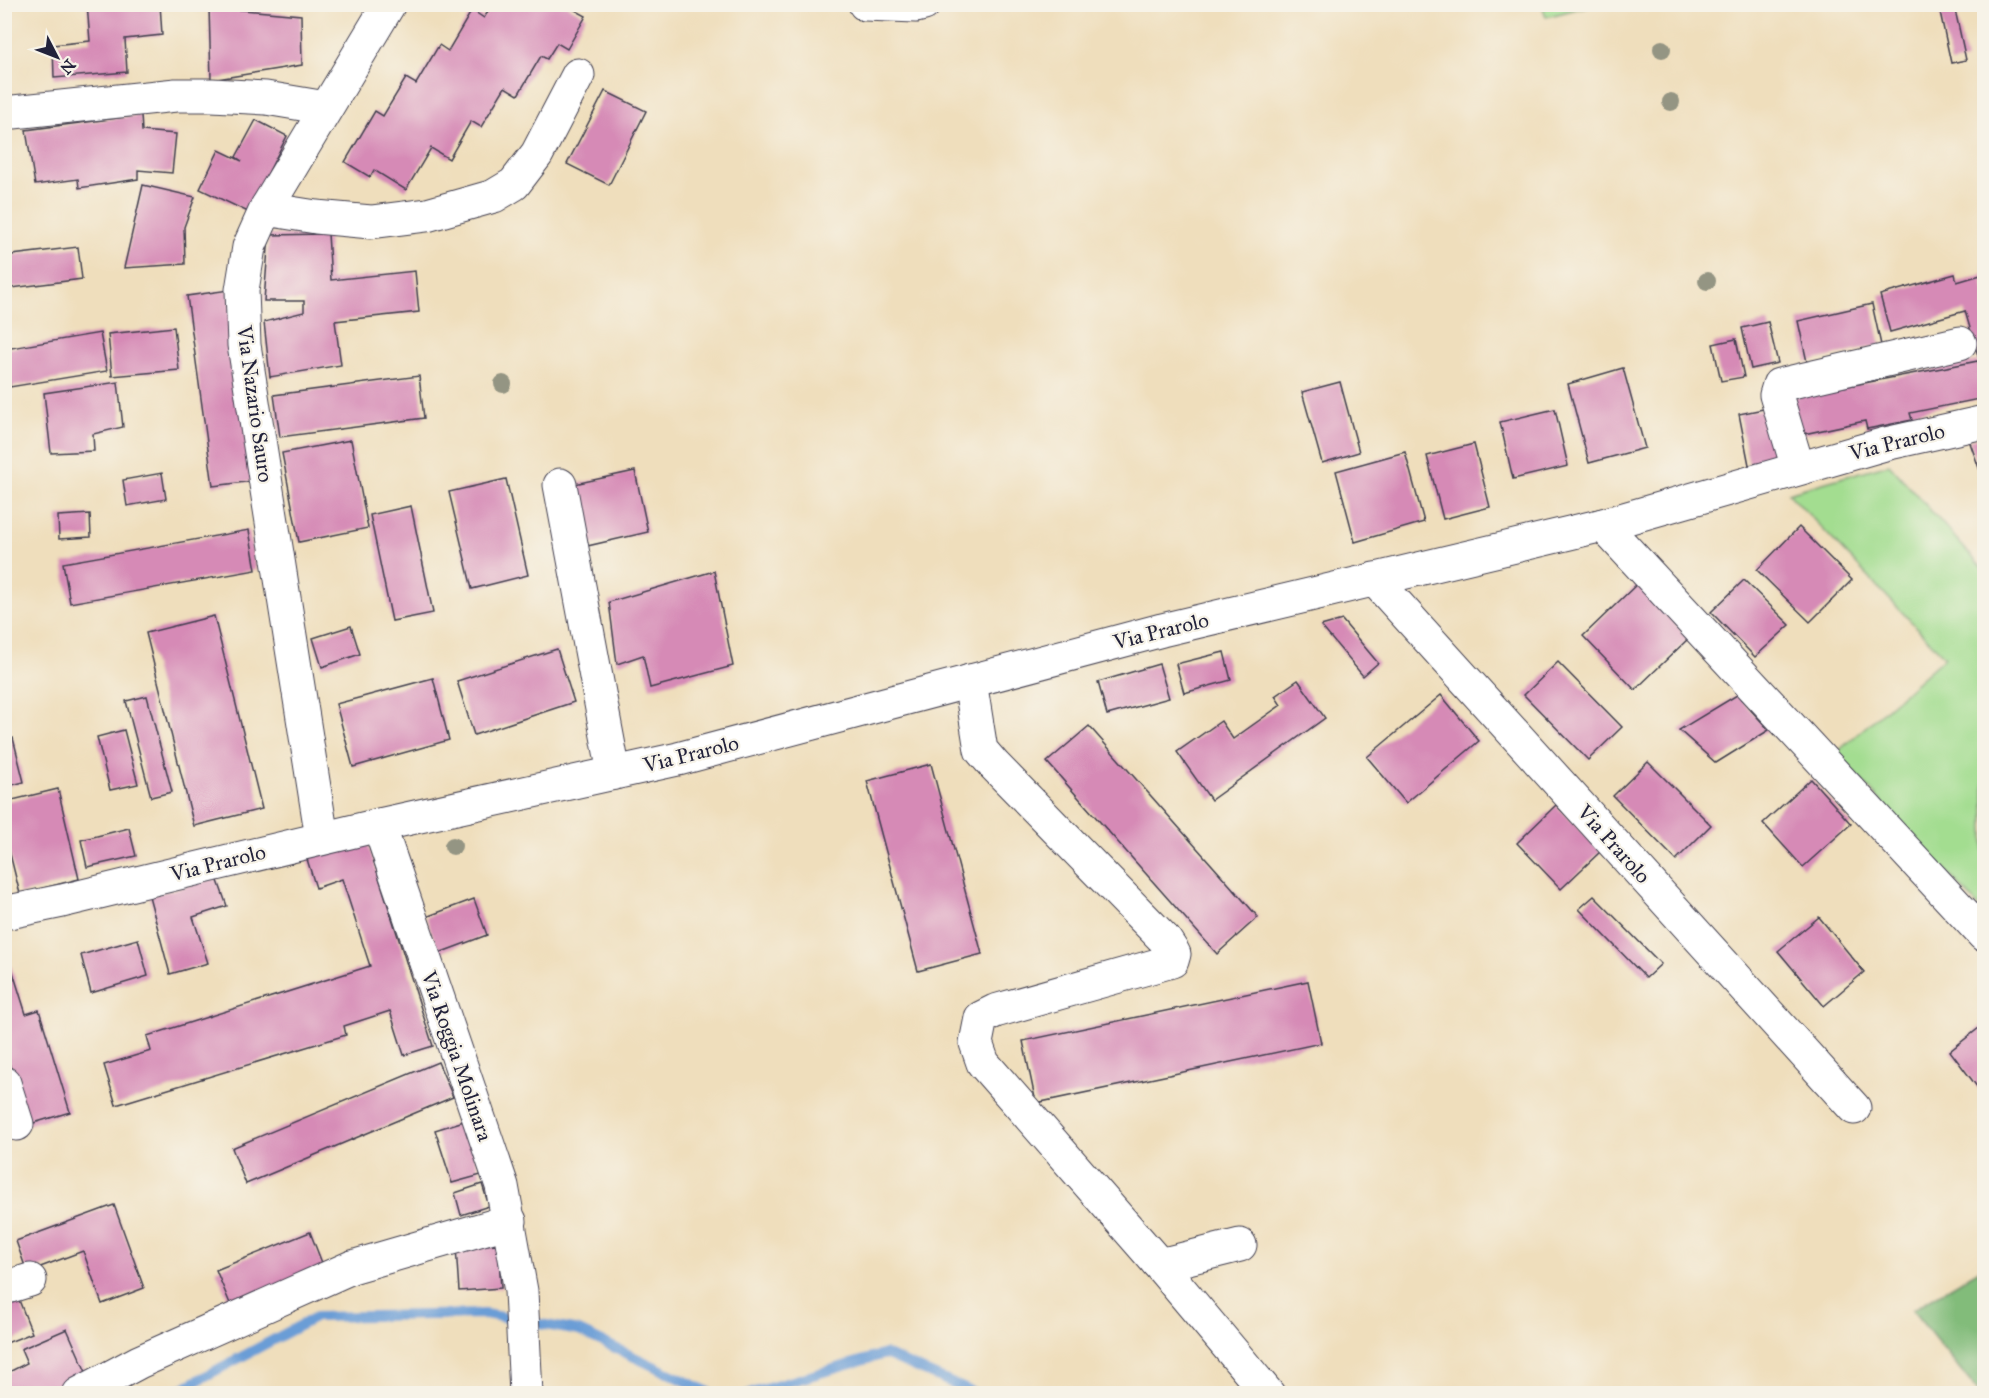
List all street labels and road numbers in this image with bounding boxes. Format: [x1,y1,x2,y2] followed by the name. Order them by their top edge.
[231,323,279,484] street label: Via Nazario Sauro
[1846,418,1948,467] street label: Via Prarolo
[1110,607,1212,656] street label: Via Prarolo
[640,730,742,779] street label: Via Prarolo
[1571,798,1656,889] street label: Via Prarolo
[167,839,269,888] street label: Via Prarolo
[415,967,498,1145] street label: Via Roggia Molinara

